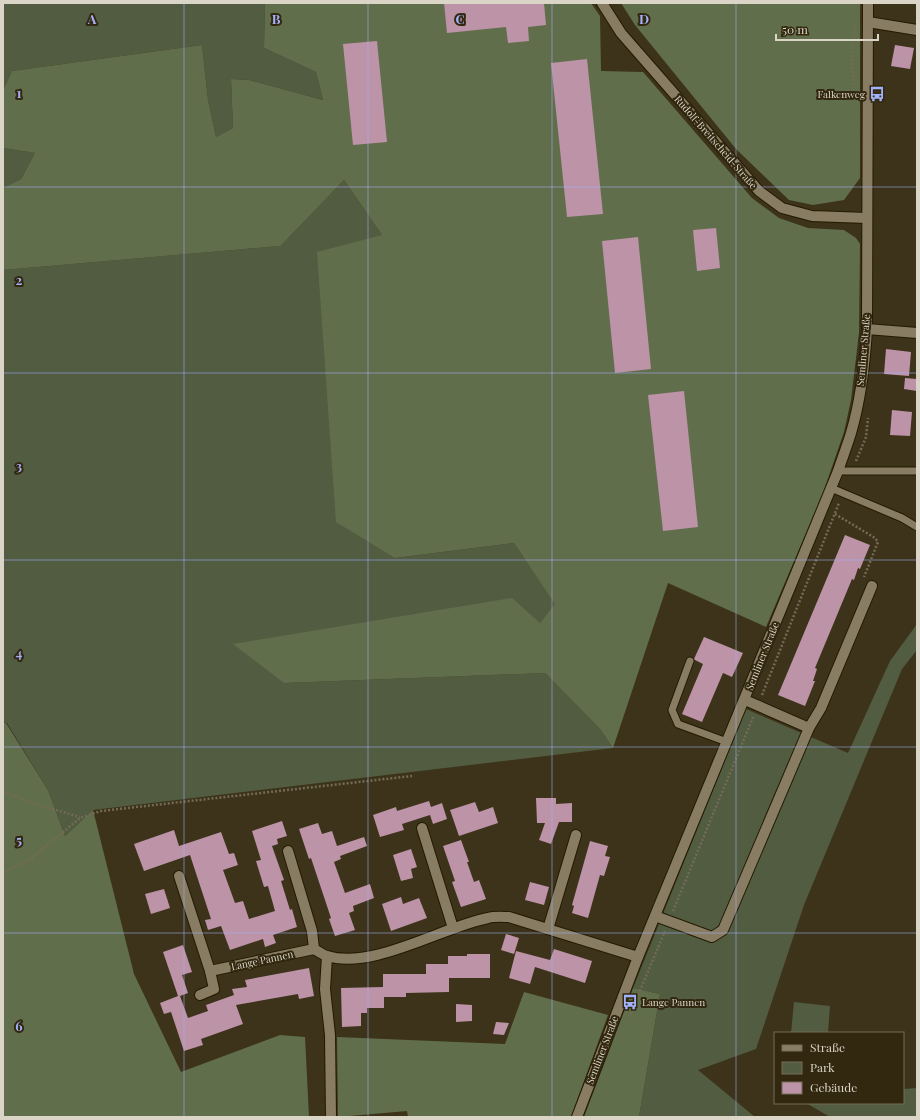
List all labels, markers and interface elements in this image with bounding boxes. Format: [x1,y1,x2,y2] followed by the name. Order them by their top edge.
[87,10,97,27] text: A
[272,10,281,27] text: B
[455,10,465,27] text: C
[639,10,649,27] text: D
[776,16,878,42] scale bar
[782,21,808,37] text: 50 m
[17,84,22,101] text: 1
[868,85,886,103] bus stop icon: Falkenweg
[818,87,866,101] place label: Falkenweg
[672,92,760,192] street label: Rudolf-Breitscheid-Straße
[16,271,23,288] text: 2
[853,313,873,387] street label: Semliner Straße
[16,457,22,474] text: 3
[742,620,782,692] street label: Semliner Straße
[16,644,23,661] text: 4
[16,831,22,848] text: 5
[230,947,294,973] street label: Lange Pannen
[621,993,639,1011] bus stop icon: Lange Pannen
[642,995,705,1009] place label: Lange Pannen
[583,1014,621,1086] street label: Semliner Straße
[15,1017,23,1034] text: 6
[774,1032,904,1104] legend
[810,1039,845,1055] text: Straße
[810,1059,835,1075] text: Park
[810,1079,857,1095] text: Gebäude

